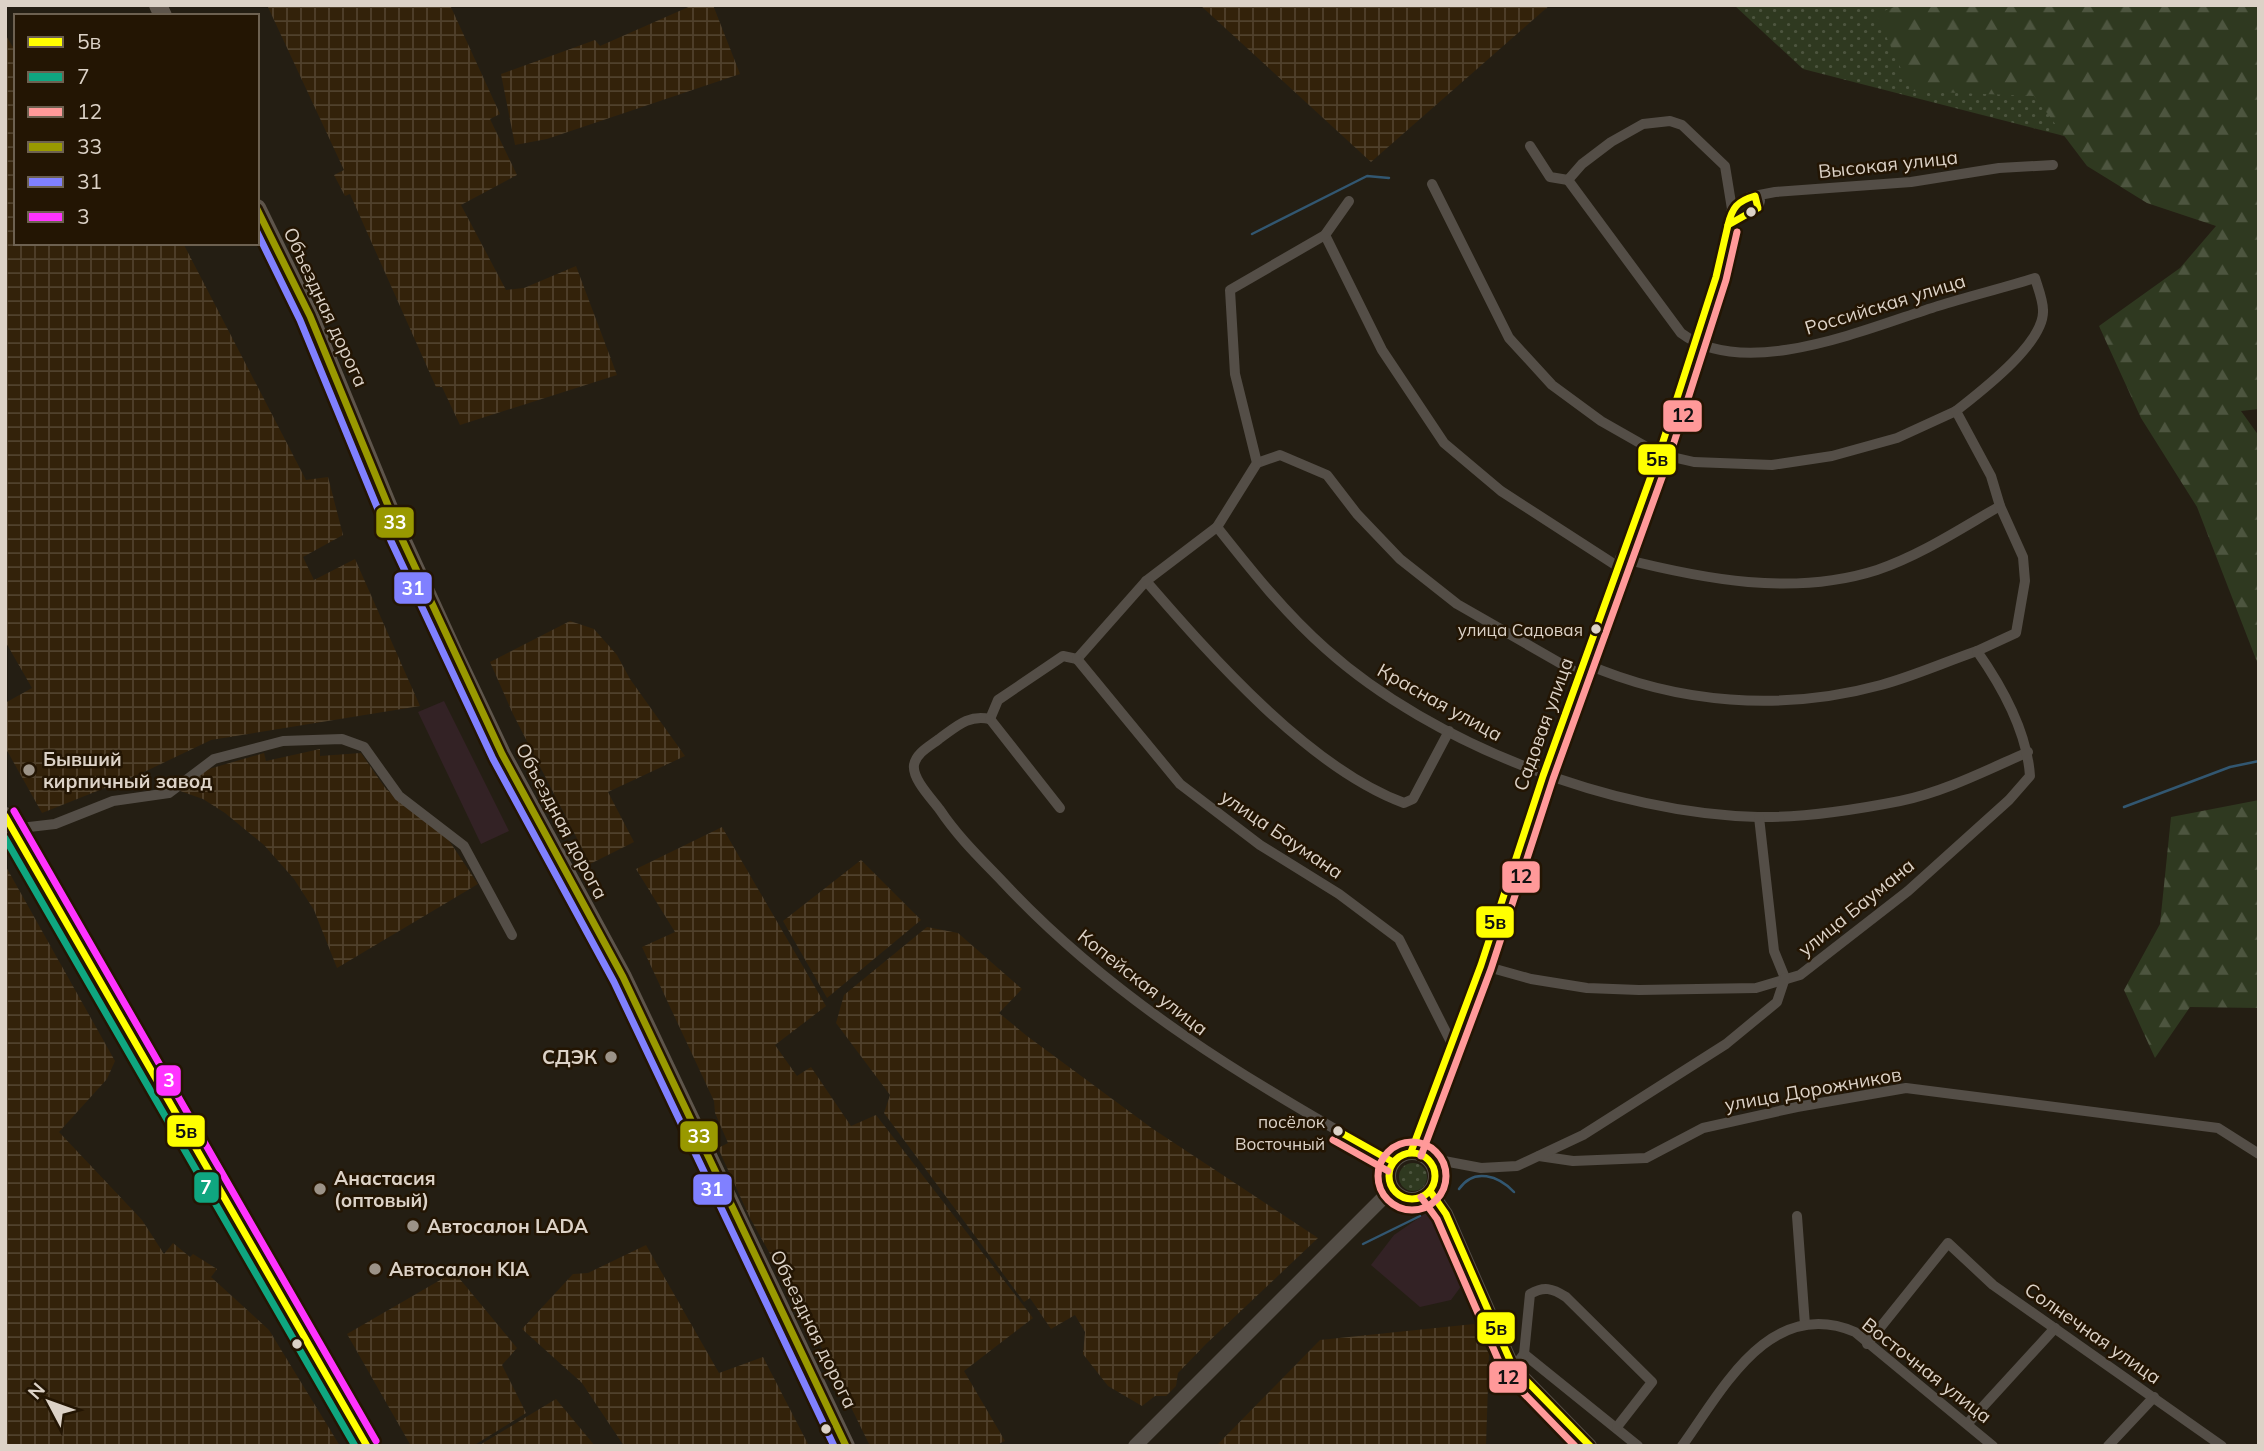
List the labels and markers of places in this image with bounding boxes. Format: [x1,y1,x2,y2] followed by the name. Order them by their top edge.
[1744,205,1758,219] unlabelled marker
[1458,619,1583,641] place label: улица Садовая
[1589,622,1603,636] marker: улица Садовая
[43,747,212,793] place label: Бывший кирпичный завод
[21,762,37,778] marker: Бывший кирпичный завод
[542,1045,598,1069] place label: СДЭК
[603,1049,619,1065] marker: СДЭК
[1235,1111,1326,1154] place label: посёлок Восточный
[1331,1124,1345,1138] marker: посёлок Восточный
[334,1166,435,1212] place label: Анастасия (оптовый)
[312,1181,328,1197] marker: Анастасия (оптовый)
[427,1214,589,1238] place label: Автосалон LADA
[405,1218,421,1234] marker: Автосалон LADA
[389,1257,530,1281] place label: Автосалон KIA
[367,1261,383,1277] marker: Автосалон KIA
[290,1337,304,1351] unlabelled marker
[819,1422,833,1436] unlabelled marker

